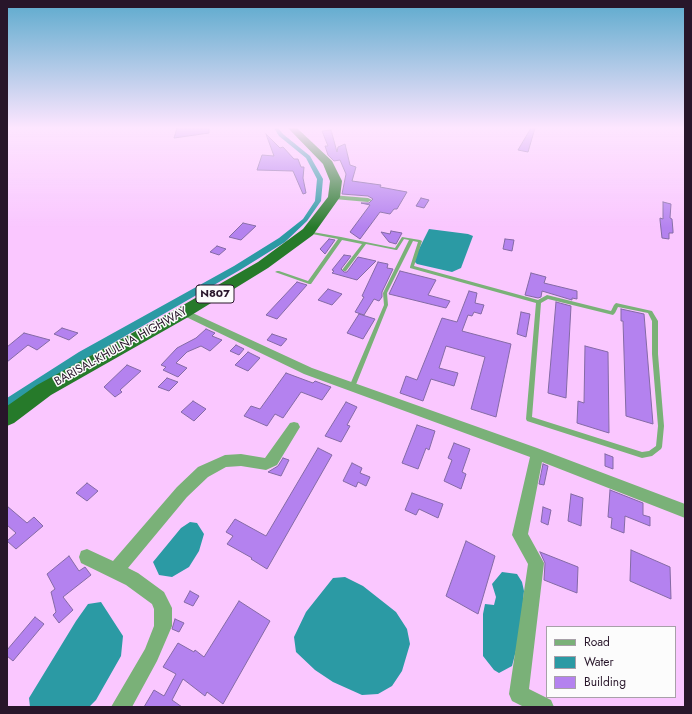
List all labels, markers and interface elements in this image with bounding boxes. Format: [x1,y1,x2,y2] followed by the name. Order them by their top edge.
[196,285,234,303] road number: N807
[52,304,190,390] street label: BARISAL-KHULNA HIGHWAY
[546,626,676,698] legend
[584,633,610,651] text: Road
[584,653,614,671] text: Water
[584,673,626,691] text: Building

